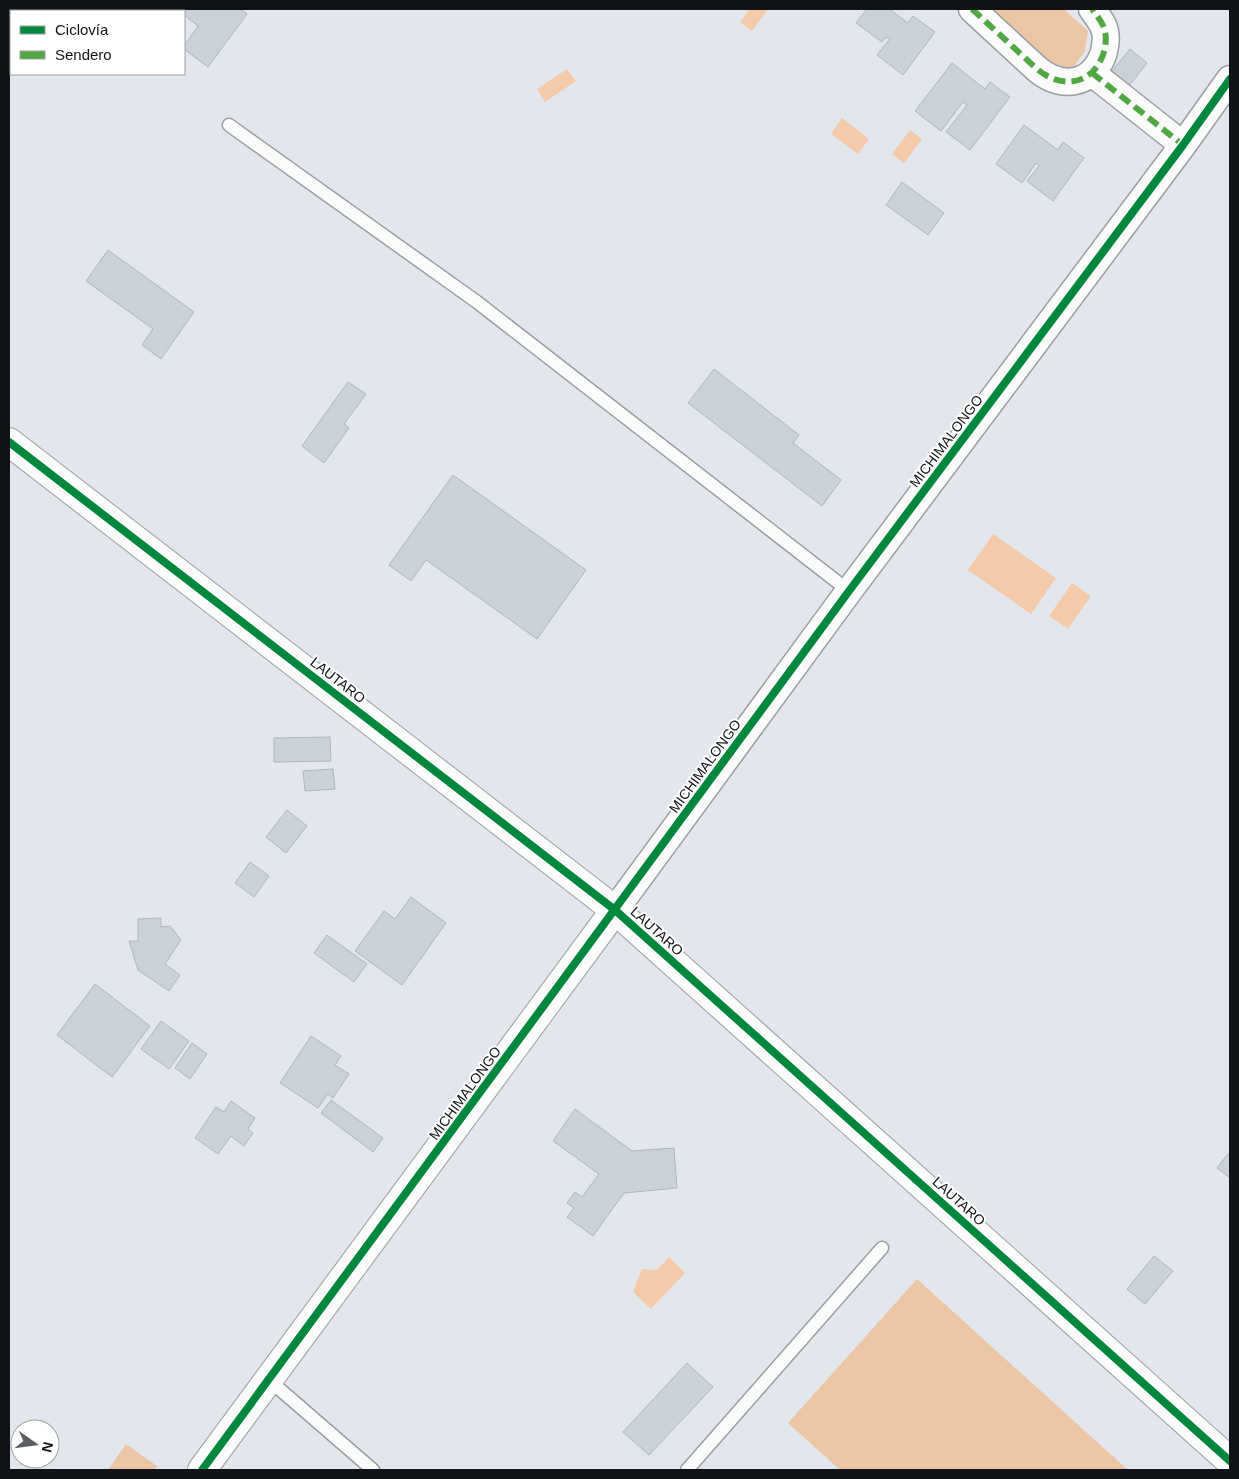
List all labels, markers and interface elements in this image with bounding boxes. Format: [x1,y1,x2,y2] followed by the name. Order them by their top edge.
[10,10,185,75] legend
[55,21,109,38] text: Ciclovía
[55,46,112,63] text: Sendero
[906,392,986,490] street label: MICHIMALONGO
[307,654,369,706] street label: LAUTARO
[666,716,744,816] street label: MICHIMALONGO
[627,903,687,959] street label: LAUTARO
[426,1043,504,1143] street label: MICHIMALONGO
[929,1173,989,1229] street label: LAUTARO
[10,1419,60,1469] north arrow
[39,1440,57,1454] text: N

